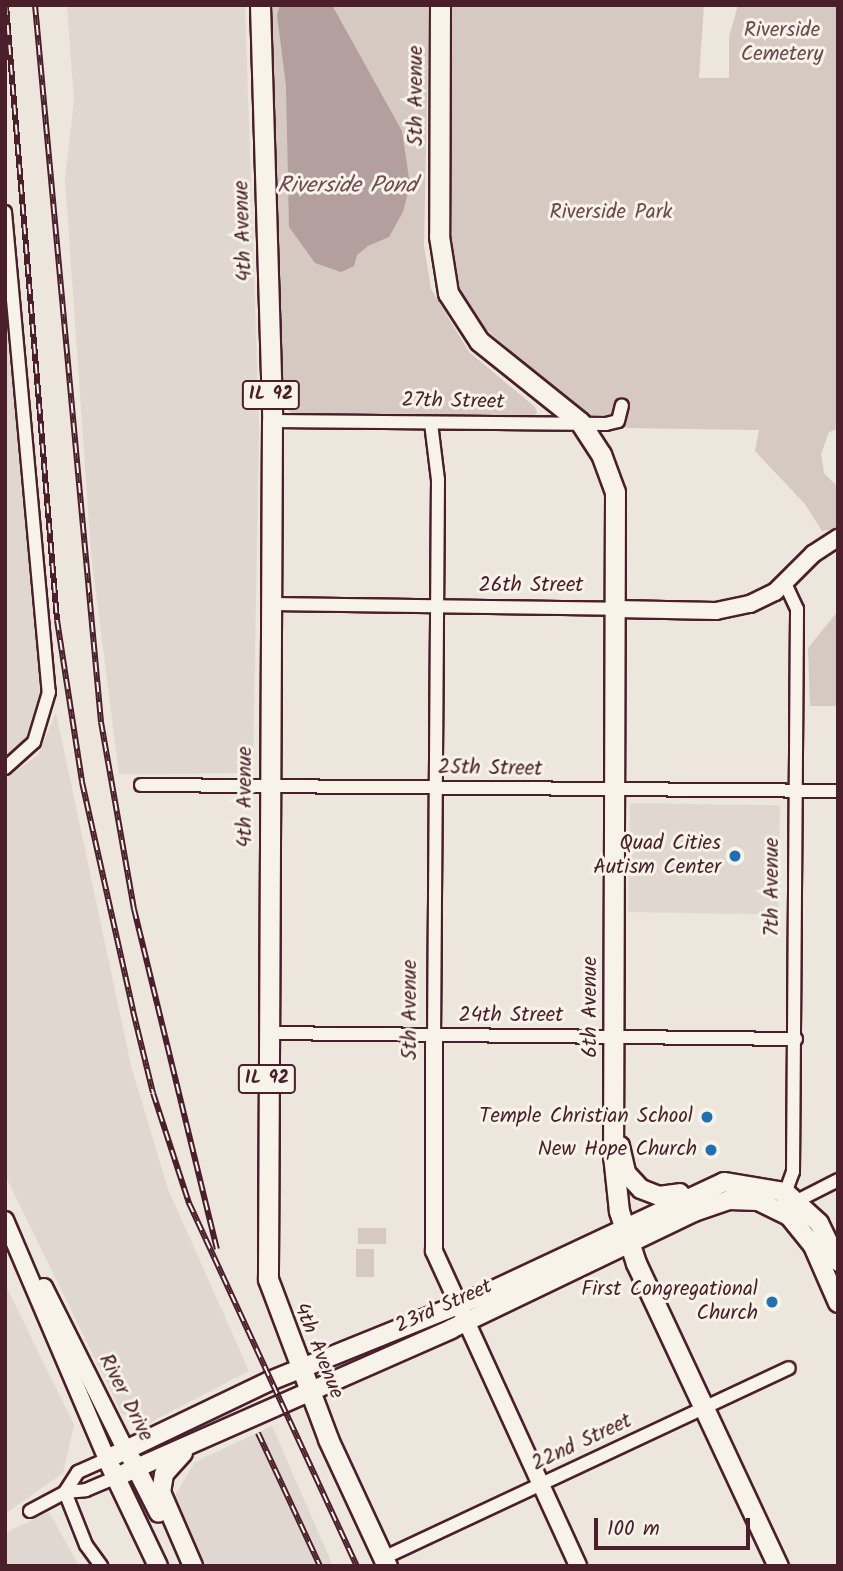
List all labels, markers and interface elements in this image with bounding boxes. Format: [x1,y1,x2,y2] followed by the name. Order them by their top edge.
[741,18,823,68] park label: Riverside Cemetery
[404,46,430,146] street label: 5th Avenue
[277,172,417,200] water label: Riverside Pond
[230,180,258,282] street label: 4th Avenue
[550,200,672,226] park label: Riverside Park
[241,380,301,410] road number: IL 92
[401,389,505,415] street label: 27th Street
[479,573,583,599] street label: 26th Street
[233,746,259,848] street label: 4th Avenue
[438,755,542,783] street label: 25th Street
[593,831,721,881] place label: Quad Cities Autism Center
[760,837,786,937] street label: 7th Avenue
[727,848,743,864] marker: Quad Cities Autism Center
[578,956,604,1058] street label: 6th Avenue
[398,960,424,1060] street label: 5th Avenue
[459,1003,563,1029] street label: 24th Street
[237,1064,297,1094] road number: IL 92
[479,1104,693,1130] place label: Temple Christian School
[699,1109,715,1125] marker: Temple Christian School
[538,1137,697,1163] place label: New Hope Church
[703,1142,719,1158] marker: New Hope Church
[392,1274,496,1340] street label: 23rd Street
[581,1277,758,1327] place label: First Congregational Church
[764,1294,780,1310] marker: First Congregational Church
[287,1299,349,1403] street label: 4th Avenue
[92,1350,158,1446] street label: River Drive
[528,1409,636,1477] street label: 22nd Street
[598,1504,754,1548] scale bar
[607,1513,660,1546] text: 100 m

